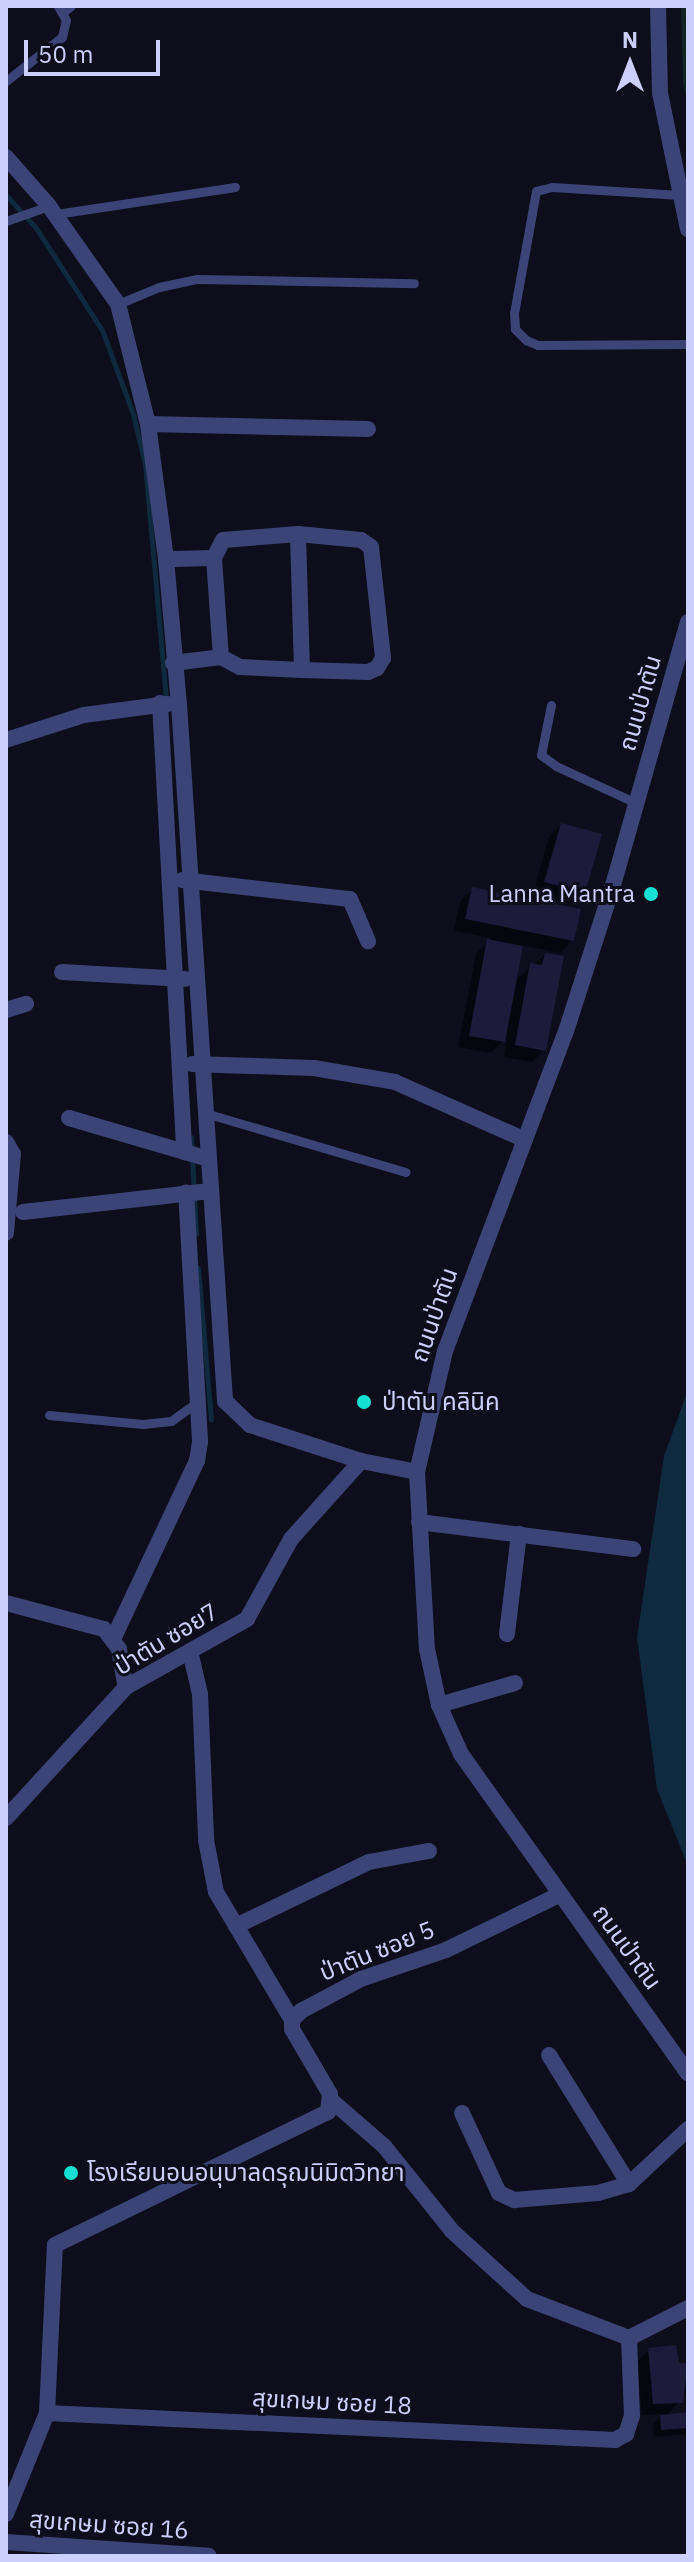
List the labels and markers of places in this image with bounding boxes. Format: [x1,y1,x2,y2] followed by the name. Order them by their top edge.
[489,880,635,908] place label: Lanna Mantra
[642,885,660,903] marker: Lanna Mantra
[382,1388,500,1416] place label: ป่าตัน คลินิค
[353,1391,375,1413] marker: ป่าตัน คลินิค
[87,2159,405,2187] place label: โรงเรียนอนอนุบาลดรุฌนิมิตวิทยา
[62,2164,80,2182] marker: โรงเรียนอนอนุบาลดรุฌนิมิตวิทยา

